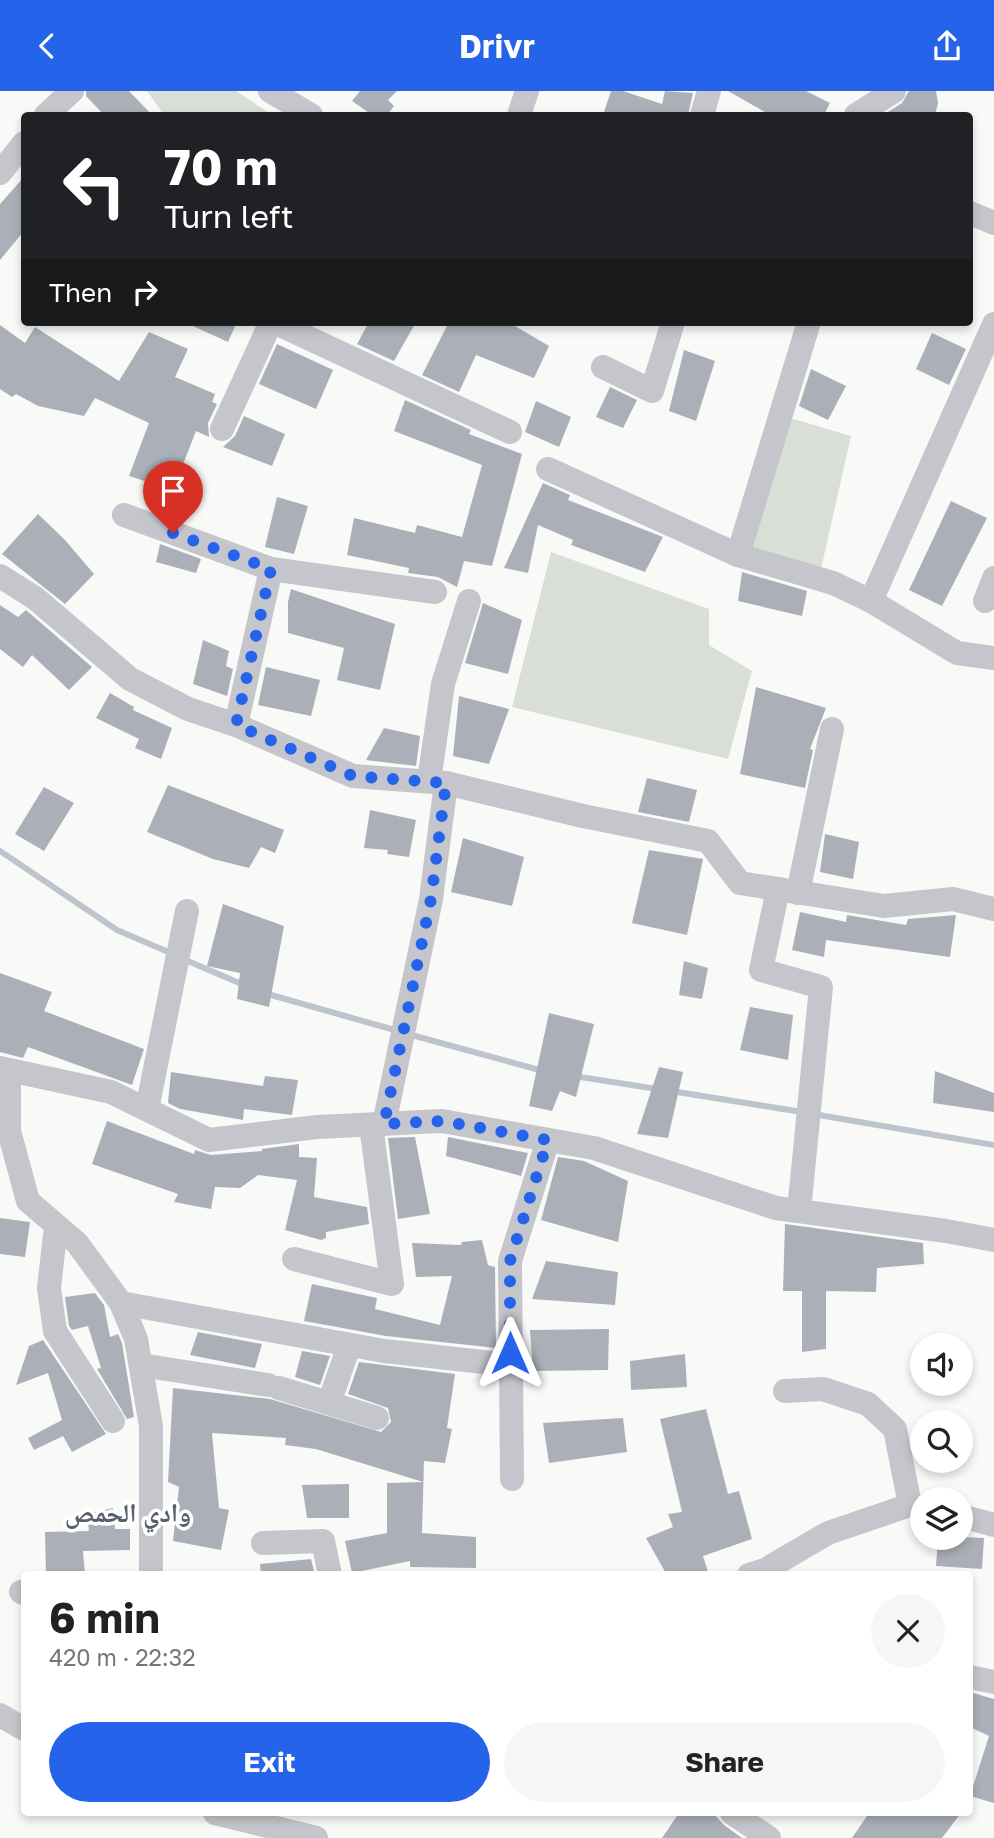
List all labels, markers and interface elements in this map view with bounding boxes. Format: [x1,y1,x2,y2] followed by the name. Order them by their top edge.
[28,27,66,65] icon: back
[459,27,535,65] text: Drivr
[928,27,966,65] icon: share
[164,137,278,196] text: 70 m
[49,140,140,231] icon: left
[164,197,293,235] text: Turn left
[126,273,164,311] icon: right
[49,277,112,308] text: Then
[143,461,203,533] pin
[154,472,192,510] icon: arrive
[473,1316,547,1390] position arrow
[910,1333,973,1550] map controls
[910,1333,973,1396] button: sound
[910,1410,973,1473] button: search
[910,1487,973,1550] button: layers
[65,1497,191,1533] district label: وادي الحمص
[49,1592,160,1642] text: 6 min
[871,1594,945,1668] button: close
[49,1643,196,1671] text: 420 m · 22:32
[49,1722,490,1802] button: Exit
[504,1722,945,1802] button: Share

